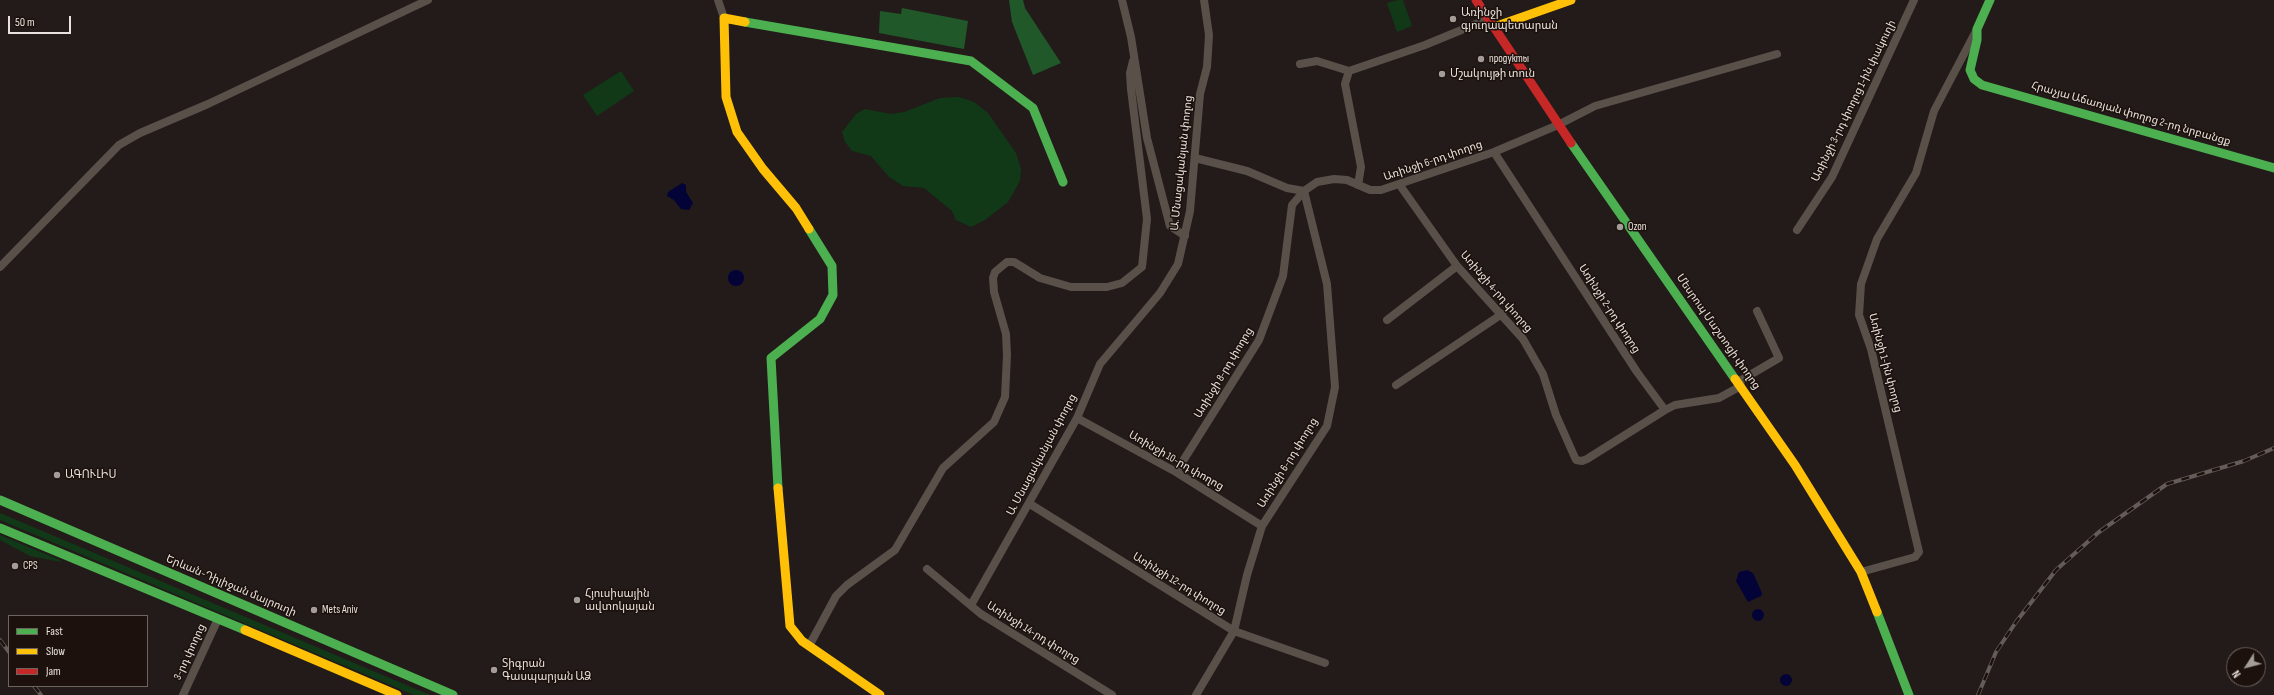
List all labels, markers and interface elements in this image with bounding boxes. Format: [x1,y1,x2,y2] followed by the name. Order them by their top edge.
[1461,6,1558,32] place label: Առինջի գյուղապետարան
[10,8,73,34] scale bar
[1448,14,1458,24] marker: Առինջի գյուղապետարան
[15,15,35,30] text: 50 m
[1809,18,1899,184] street label: Առինջի 3-րդ փողոց 1-ին փակուղի
[1489,52,1529,66] place label: продукты
[1476,54,1486,64] marker: продукты
[1450,67,1535,81] place label: Մշակույթի տուն
[1437,69,1447,79] marker: Մշակույթի տուն
[2030,79,2232,149] street label: Հրաչյա Աճառյան փողոց 2-րդ նրբանցք
[1168,95,1196,231] street label: Ա. Մնացականյան փողոց
[1382,138,1484,184] street label: Առինջի 6-րդ փողոց
[1628,220,1646,234] place label: Ozon
[1615,222,1625,232] marker: Ozon
[1457,249,1535,335] street label: Առինջի 4-րդ փողոց
[1575,262,1643,356] street label: Առինջի 2-րդ փողոց
[1673,272,1763,392] street label: Մեսրոպ Մաշտոցի փողոց
[1865,312,1905,414] street label: Առինջի 1-ին փողոց
[1192,325,1256,421] street label: Առինջի 8-րդ փողոց
[1004,392,1080,518] street label: Ա. Մնացականյան փողոց
[1255,416,1321,510] street label: Առինջի 6-րդ փողոց
[1126,428,1226,494] street label: Առինջի 10-րդ փողոց
[65,468,116,482] place label: ԱԳՈՒԼԻՍ
[52,470,62,480] marker: ԱԳՈՒԼԻՍ
[1130,550,1228,618] street label: Առինջի 12-րդ փողոց
[164,552,298,620] street label: Երևան-Դիլիջան մայրուղի
[23,559,38,573] place label: CPS
[10,561,20,571] marker: CPS
[585,587,655,613] place label: Հյուսիսային ավտոկայան
[572,595,582,605] marker: Հյուսիսային ավտոկայան
[984,599,1082,667] street label: Առինջի 14-րդ փողոց
[322,603,358,617] place label: Mets Aniv
[309,605,319,615] marker: Mets Aniv
[8,615,148,687] legend
[171,622,209,682] street label: 3-րդ փողոց
[46,624,63,639] text: Fast
[46,644,65,659] text: Slow
[2226,647,2266,687] north arrow
[502,657,591,683] place label: Տիգրան Գասպարյան ԱՁ
[46,664,61,679] text: Jam
[489,665,499,675] marker: Տիգրան Գասպարյան ԱՁ
[2230,668,2244,680] text: N

